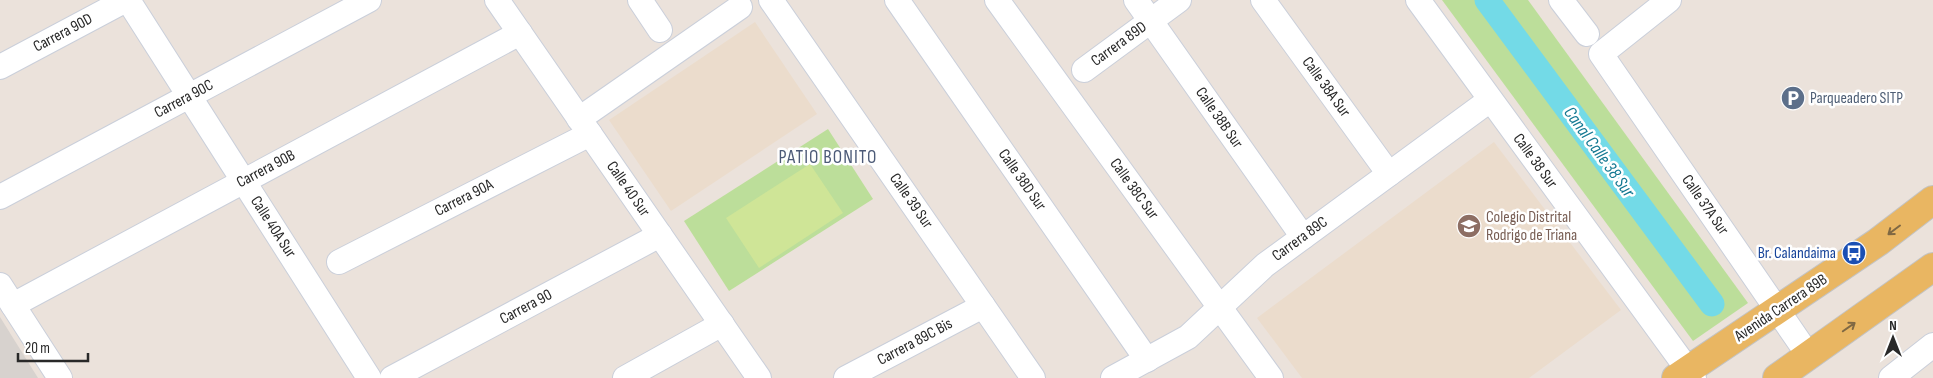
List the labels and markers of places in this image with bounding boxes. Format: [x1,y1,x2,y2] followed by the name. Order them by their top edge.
[1780,85,1806,111] parking icon: Parqueadero SITP
[1810,89,1903,108] place label: Parqueadero SITP
[1486,208,1577,245] place label: Colegio Distrital Rodrigo de Triana
[1456,213,1482,239] school or university icon: Colegio Distrital Rodrigo de Triana
[1841,240,1867,266] bus stop icon: Br. Calandaima
[1758,244,1836,263] place label: Br. Calandaima

